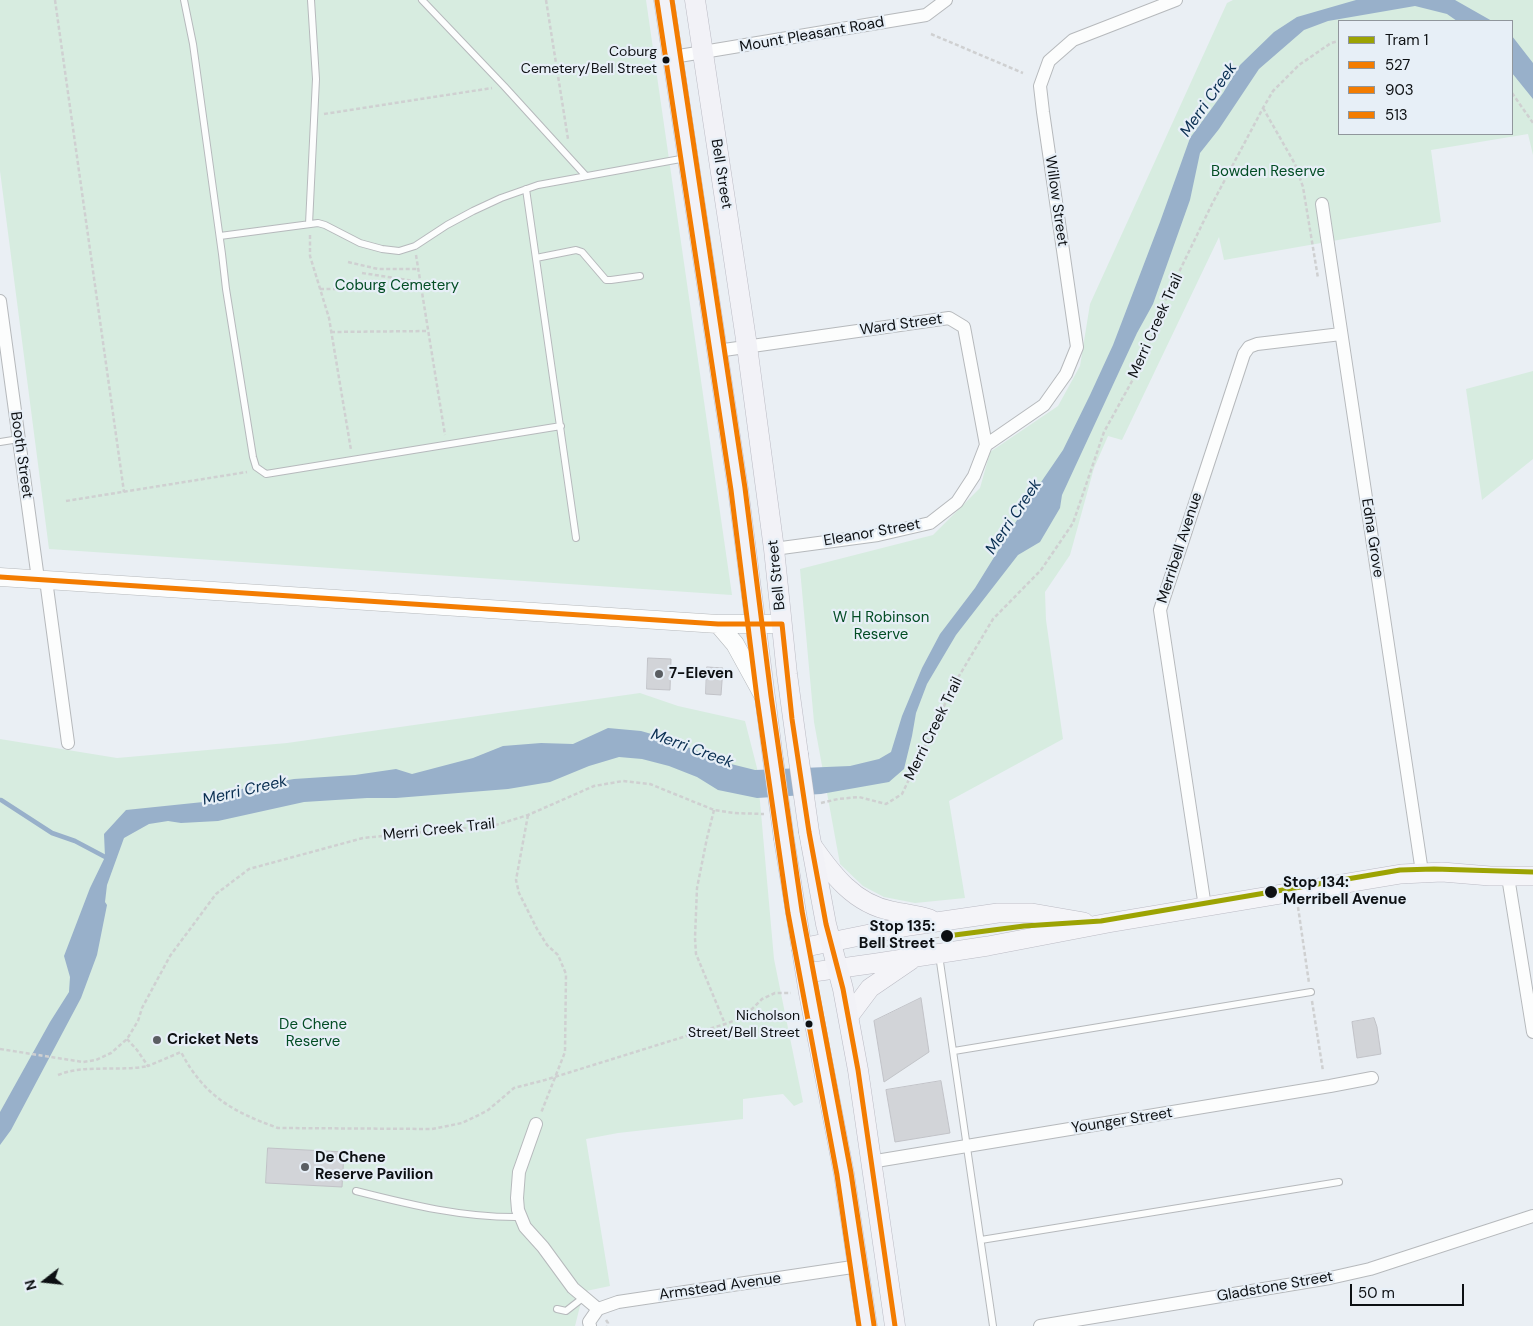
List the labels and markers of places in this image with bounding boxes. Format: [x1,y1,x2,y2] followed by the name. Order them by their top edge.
[521,44,657,76] place label: Coburg Cemetery/Bell Street
[661,55,671,65] marker: Coburg Cemetery/Bell Street
[669,665,733,683] place label: 7-Eleven
[653,668,665,680] marker: 7-Eleven
[1283,874,1407,909] place label: Stop 134: Merribell Avenue
[1263,884,1279,900] marker: Stop 134: Merribell Avenue
[859,918,935,953] place label: Stop 135: Bell Street
[939,928,955,944] marker: Stop 135: Bell Street
[688,1008,800,1040] place label: Nicholson Street/Bell Street
[804,1019,814,1029] marker: Nicholson Street/Bell Street
[167,1031,259,1049] place label: Cricket Nets
[151,1034,163,1046] marker: Cricket Nets
[315,1149,433,1184] place label: De Chene Reserve Pavilion
[299,1161,311,1173] marker: De Chene Reserve Pavilion

